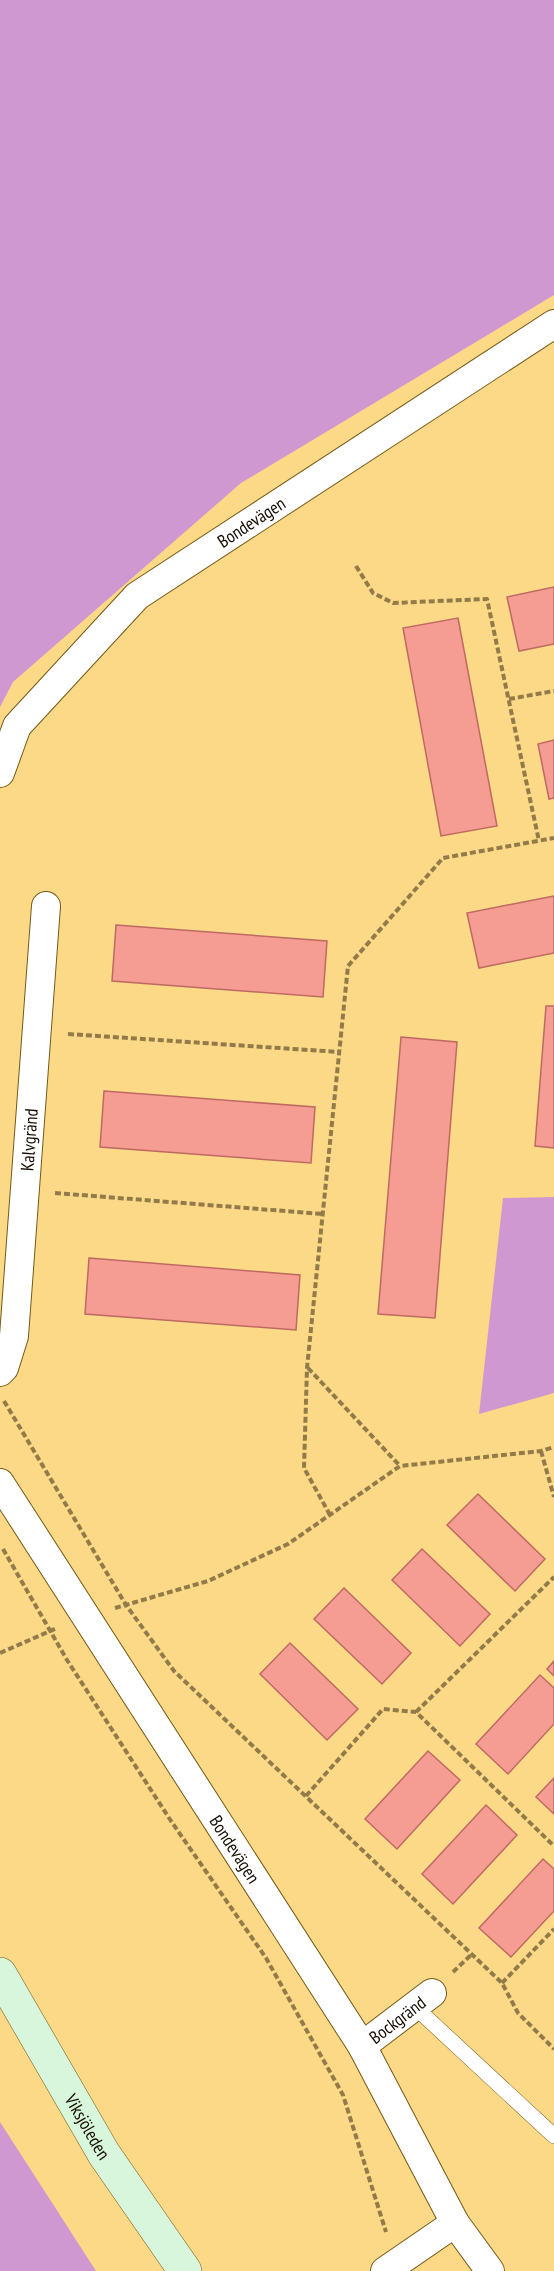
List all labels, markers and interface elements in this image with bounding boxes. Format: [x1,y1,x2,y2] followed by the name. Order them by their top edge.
[213,491,289,552] street label: Bondevägen
[15,1108,42,1172] street label: Kalvgränd
[205,1811,266,1887] street label: Bondevägen
[364,1991,430,2048] street label: Bockgränd
[60,2089,116,2164] street label: Viksjöleden

